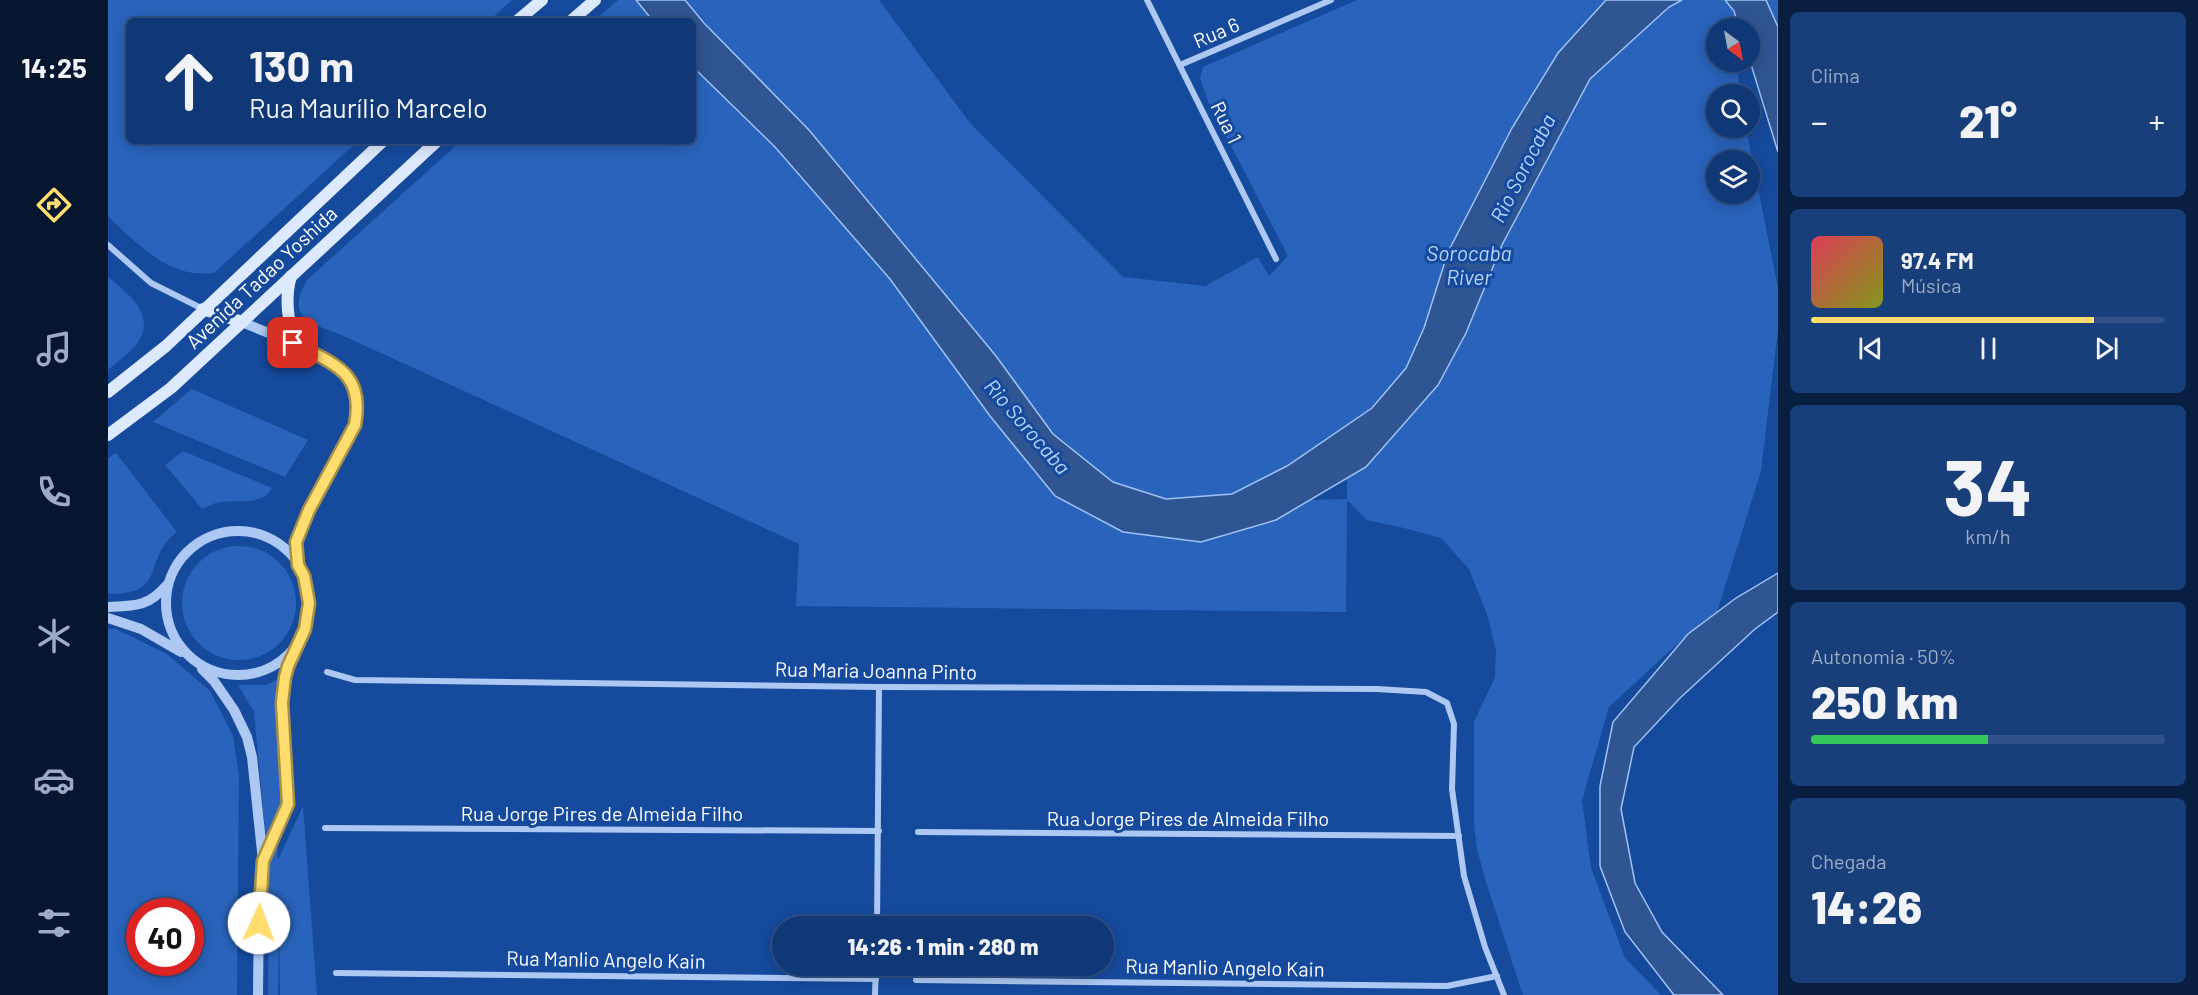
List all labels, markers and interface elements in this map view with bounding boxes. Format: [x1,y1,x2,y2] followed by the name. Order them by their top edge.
[1189,12,1243,52] street label: Rua 6
[1706,18,1760,72] north arrow
[1706,18,1760,204] map controls
[249,40,354,90] text: 130 m
[150,42,228,120] icon: ahead
[21,51,87,83] text: 14:25
[1811,63,1860,87] text: Clima
[1706,84,1760,138] button: search
[249,91,488,123] text: Rua Maurílio Marcelo
[1959,93,2017,147] text: 21°
[1207,97,1247,147] street label: Rua 1
[1811,101,1828,141] text: −
[2148,101,2165,141] text: +
[1484,110,1560,226] water label: Rio Sorocaba
[1706,150,1760,204] button: layers
[33,184,75,226] icon: directions
[181,201,341,353] street label: Avenida Tadao Yoshida
[1426,240,1512,289] water label: Sorocaba River
[1901,247,1974,273] text: 97.4 FM
[1901,273,1961,297] text: Música
[267,317,318,368] pin
[276,326,309,359] icon: arrive
[33,328,75,370] icon: music
[1854,332,1887,365] icon: previous
[1972,332,2005,365] icon: pause
[2090,332,2123,365] icon: next
[980,373,1076,479] water label: Rio Sorocaba
[1943,438,2033,532] text: 34
[33,471,75,513] icon: phone
[1965,524,2011,548] text: km/h
[33,615,75,657] icon: climate
[1811,644,1956,668] text: Autonomia · 50%
[775,656,977,684] street label: Rua Maria Joanna Pinto
[1811,674,1958,728] text: 250 km
[33,759,75,801] icon: car
[461,801,743,825] street label: Rua Jorge Pires de Almeida Filho
[1047,806,1329,830] street label: Rua Jorge Pires de Almeida Filho
[1811,849,1887,873] text: Chegada
[1811,879,1922,933] text: 14:26
[227,891,291,955] position arrow
[126,898,204,976] speed limit sign: 40
[33,902,75,944] icon: filters
[848,933,1038,959] text: 14:26 · 1 min · 280 m
[506,945,706,973] street label: Rua Manlio Angelo Kain
[1125,953,1325,981] street label: Rua Manlio Angelo Kain

